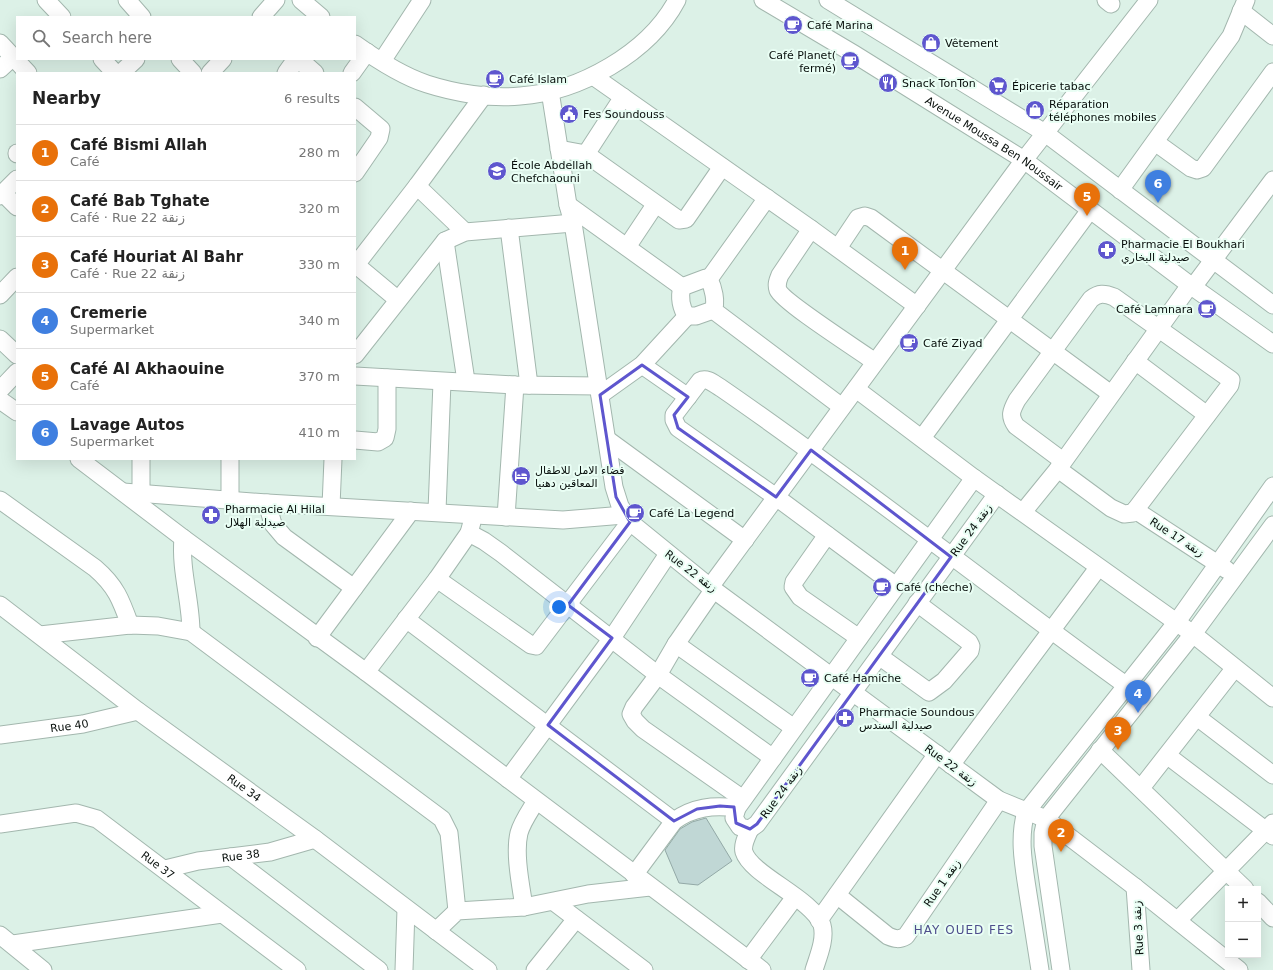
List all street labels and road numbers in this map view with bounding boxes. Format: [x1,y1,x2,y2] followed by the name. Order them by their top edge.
[923,94,1065,194] street label: Avenue Moussa Ben Noussair
[948,502,995,559] street label: Rue 24 زنقة
[1147,515,1206,560] street label: Rue 17 زنقة
[662,548,719,595] street label: Rue 22 زنقة
[50,717,90,735] street label: Rue 40
[922,742,979,789] street label: Rue 22 زنقة
[758,764,805,821] street label: Rue 24 زنقة
[224,772,263,805] street label: Rue 34
[221,847,261,865] street label: Rue 38
[138,849,177,882] street label: Rue 37
[921,857,963,909] street label: Rue 1 زنقة
[1131,900,1146,956] street label: Rue 3 زنقة

